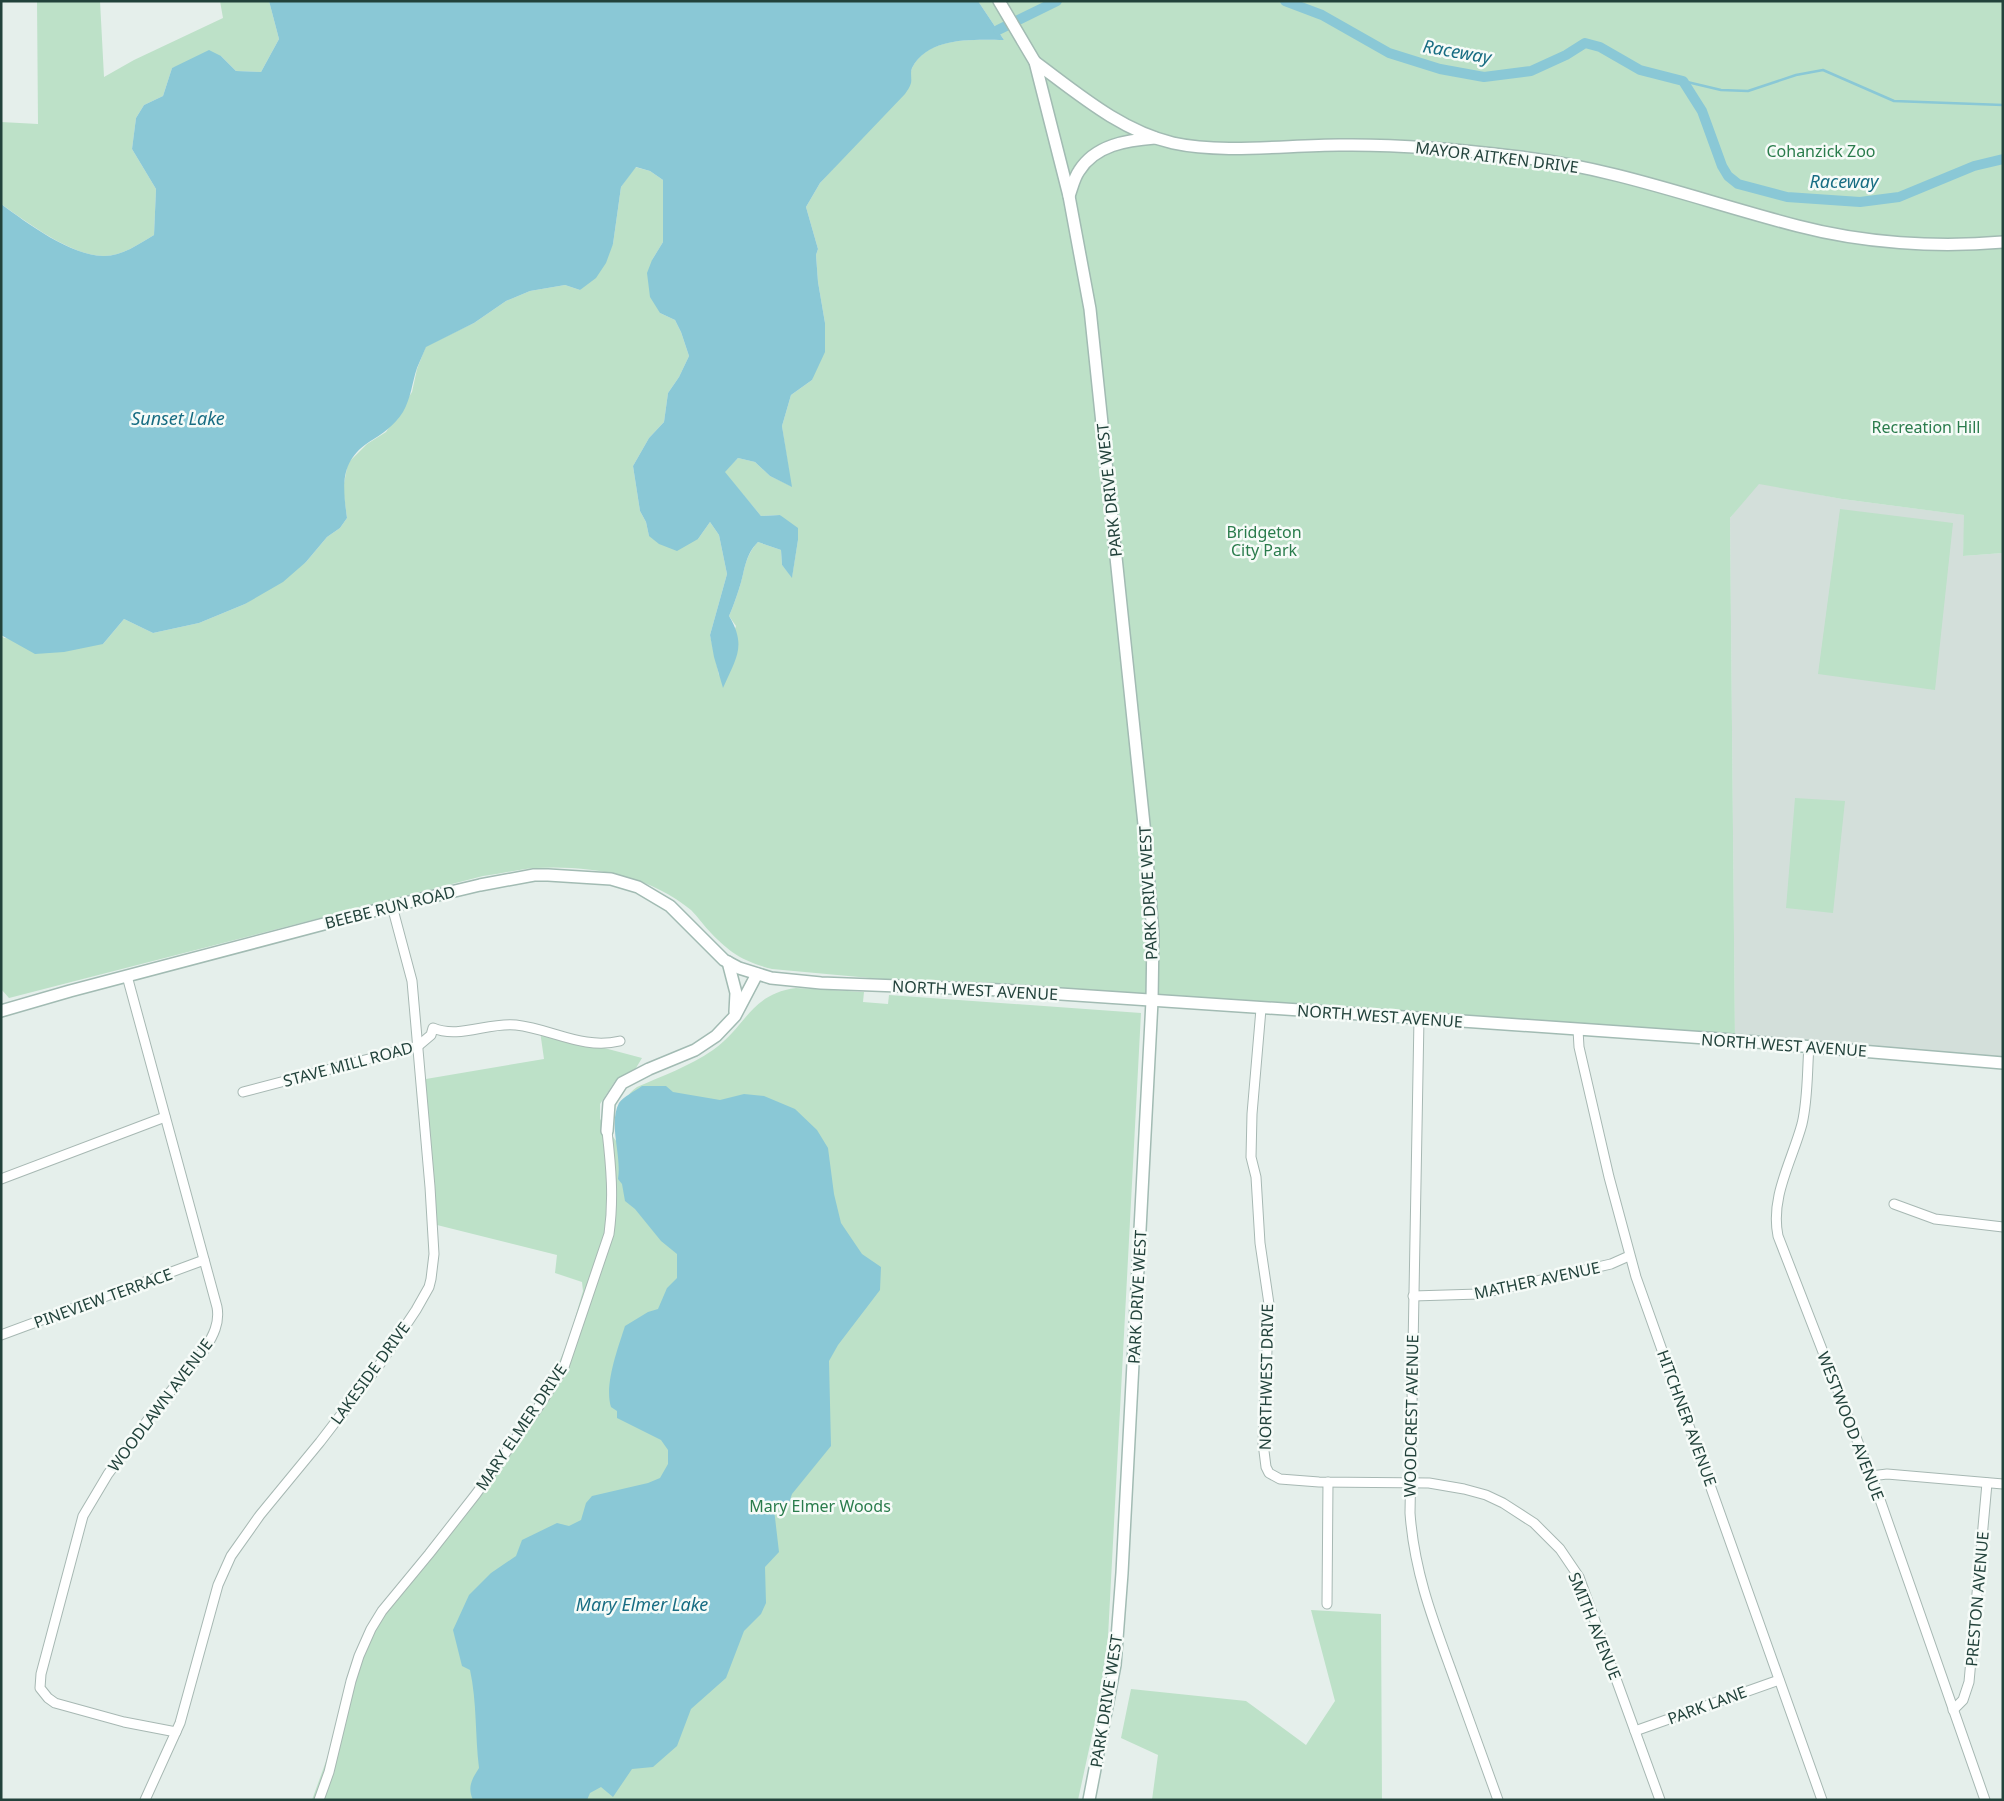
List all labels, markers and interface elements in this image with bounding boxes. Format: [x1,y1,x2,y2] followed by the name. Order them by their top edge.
[1421,33,1495,69] water label: Raceway
[1414,136,1580,178] street label: MAYOR AITKEN DRIVE
[1766,140,1876,162] park label: Cohanzick Zoo
[1810,169,1880,193] water label: Raceway
[131,406,225,430] water label: Sunset Lake
[1872,416,1980,438] park label: Recreation Hill
[1091,422,1127,558] street label: PARK DRIVE WEST
[1226,521,1302,561] park label: Bridgeton City Park
[1133,825,1162,961] street label: PARK DRIVE WEST
[322,880,458,934] street label: BEEBE RUN ROAD
[892,975,1058,1005] street label: NORTH WEST AVENUE
[1296,999,1464,1033] street label: NORTH WEST AVENUE
[1700,1028,1868,1062] street label: NORTH WEST AVENUE
[281,1036,415,1092] street label: STAVE MILL ROAD
[1123,1229,1152,1365] street label: PARK DRIVE WEST
[1472,1256,1602,1304] street label: MATHER AVENUE
[31,1263,175,1333] street label: PINEVIEW TERRACE
[1254,1304,1278,1450] street label: NORTHWEST DRIVE
[325,1317,415,1429] street label: LAKESIDE DRIVE
[103,1334,217,1476] street label: WOODLAWN AVENUE
[1399,1334,1423,1498] street label: WOODCREST AVENUE
[1652,1347,1722,1489] street label: HITCHNER AVENUE
[1812,1348,1890,1504] street label: WESTWOOD AVENUE
[470,1359,572,1495] street label: MARY ELMER DRIVE
[749,1495,891,1517] park label: Mary Elmer Woods
[1960,1531,1994,1667] street label: PRESTON AVENUE
[1563,1569,1627,1683] street label: SMITH AVENUE
[576,1592,708,1616] water label: Mary Elmer Lake
[1085,1633,1127,1769] street label: PARK DRIVE WEST
[1664,1681,1750,1729] street label: PARK LANE

